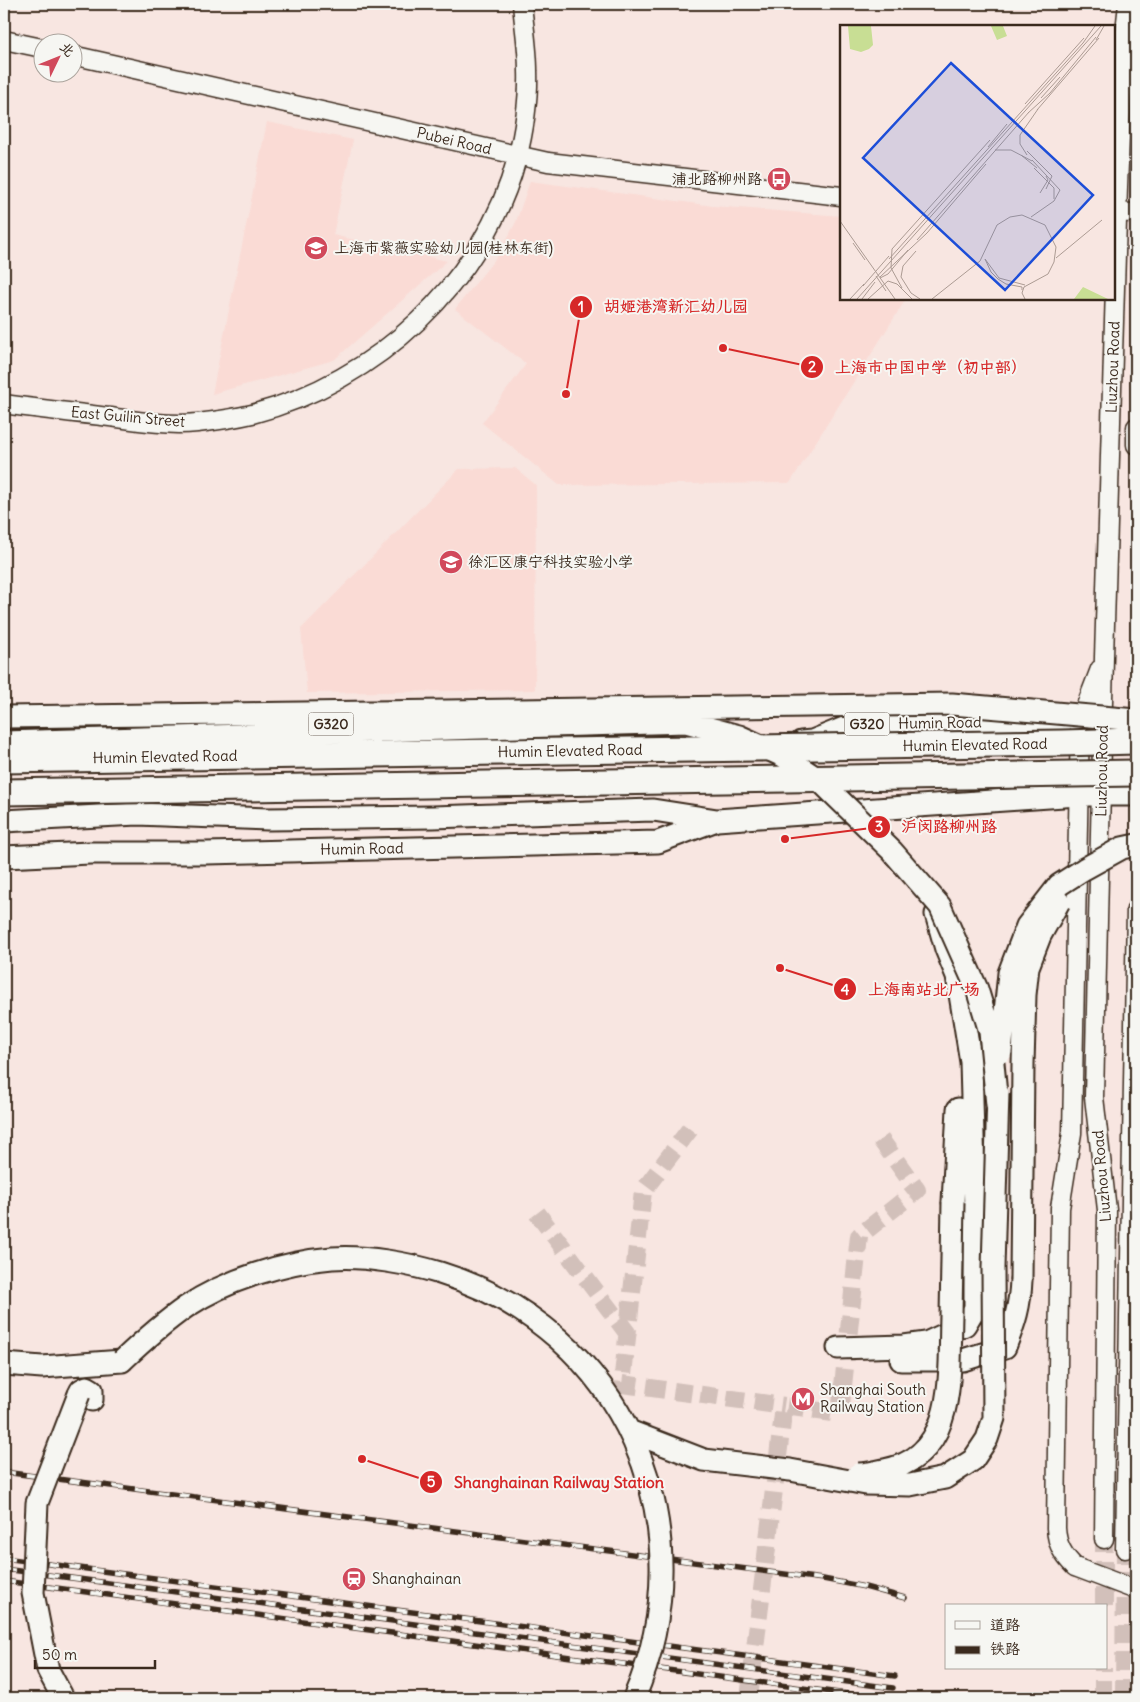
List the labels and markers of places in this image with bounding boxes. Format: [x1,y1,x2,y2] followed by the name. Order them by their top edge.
[766,166,792,192] bus stop icon: 浦北路柳州路
[672,169,762,188] place label: 浦北路柳州路
[303,235,329,261] school or university icon: 上海市紫薇实验幼儿园(桂林东街)
[334,238,553,257] place label: 上海市紫薇实验幼儿园(桂林东街)
[569,291,758,322] callout: 胡姬港湾新汇幼儿园
[800,352,1037,383] callout: 上海市中国中学（初中部）
[438,549,464,575] school or university icon: 徐汇区康宁科技实验小学
[468,552,633,571] place label: 徐汇区康宁科技实验小学
[866,811,1007,842] callout: 沪闵路柳州路
[833,974,990,1005] callout: 上海南站北广场
[820,1380,926,1416] place label: Shanghai South Railway Station
[790,1386,816,1412] metro station icon: Shanghai South Railway Station
[419,1467,674,1498] callout: Shanghainan Railway Station
[341,1566,367,1592] station icon: Shanghainan
[372,1569,461,1588] place label: Shanghainan

